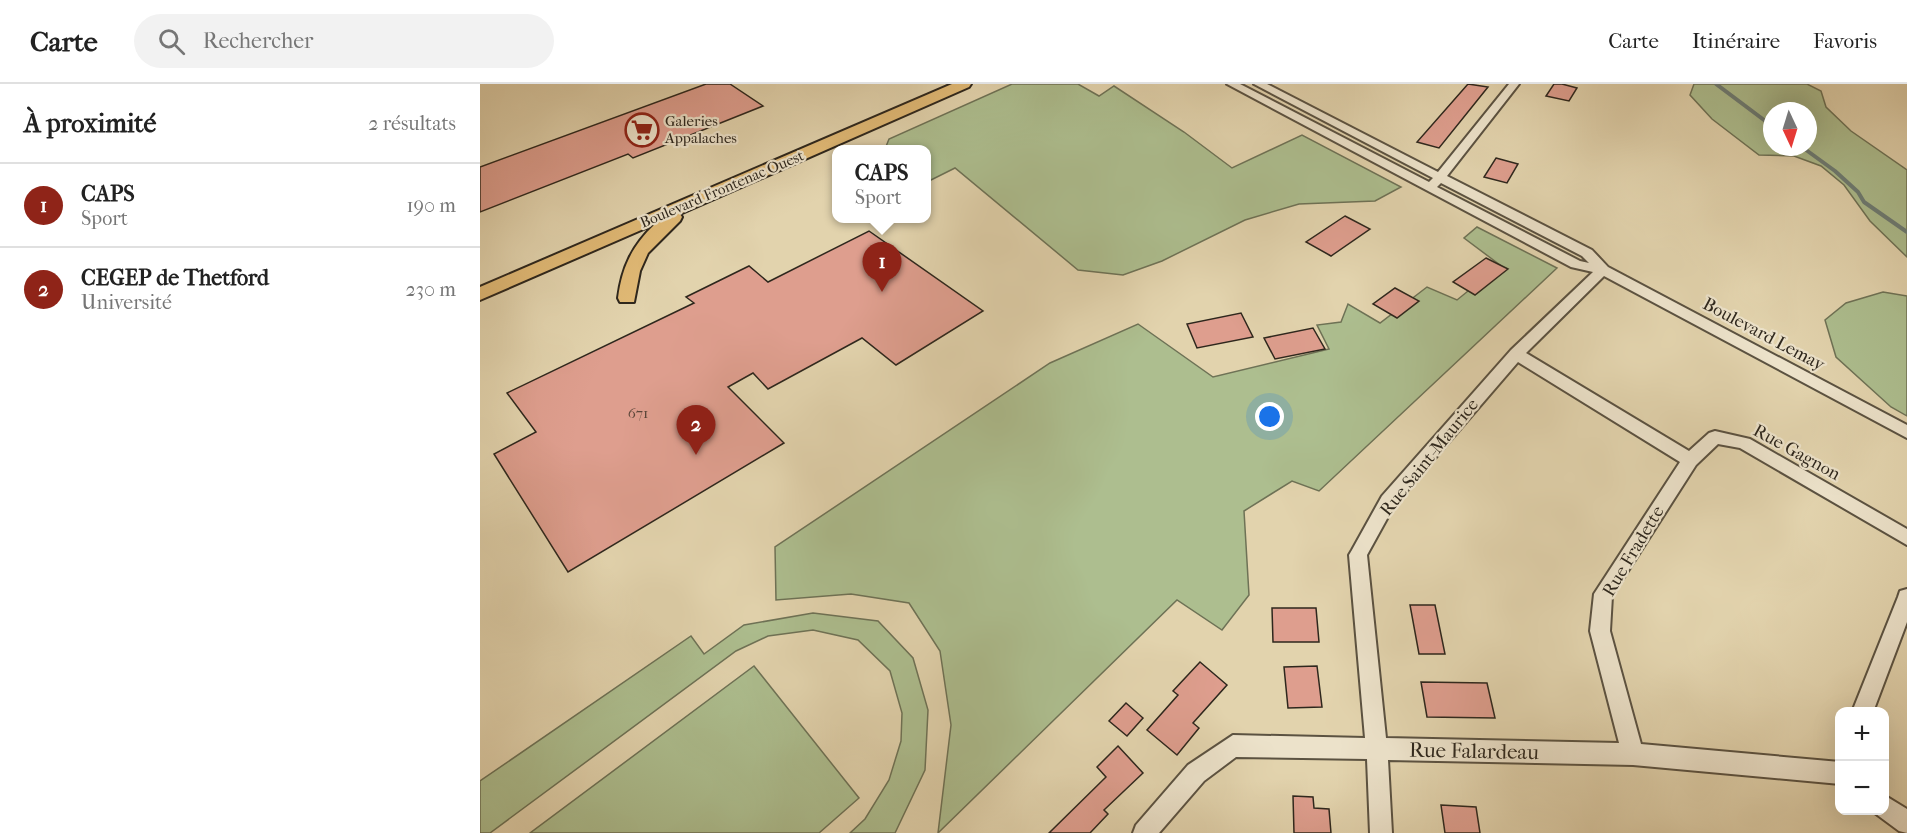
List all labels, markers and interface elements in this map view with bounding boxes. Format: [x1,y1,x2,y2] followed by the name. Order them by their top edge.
[134,14,554,68] search box
[30,25,98,58] text: Carte
[155,25,188,58] icon: search
[203,28,313,54] text: Rechercher
[1608,29,1659,53] text: Carte
[1692,29,1780,53] text: Itinéraire
[1813,29,1877,53] text: Favoris
[1763,102,1817,156] north arrow
[24,108,156,139] text: À proximité
[368,112,456,135] text: 2 résultats
[624,112,660,148] supermarket icon: Galeries Appalaches
[664,112,737,147] place label: Galeries Appalaches
[832,145,931,223] popup
[637,146,807,232] street label: Boulevard Frontenac Ouest
[855,160,908,186] text: CAPS
[81,181,135,207] text: CAPS
[855,186,902,209] text: Sport
[40,194,47,217] text: 1
[406,194,456,217] text: 190 m
[81,207,128,230] text: Sport
[862,242,902,292] pin: 1
[81,265,269,291] text: CEGEP de Thetford
[38,278,49,301] text: 2
[406,278,456,301] text: 230 m
[81,291,172,314] text: Université
[1699,293,1830,376] street label: Boulevard Lemay
[1376,394,1483,520] street label: Rue Saint-Maurice
[1255,402,1284,431] your location
[628,404,648,422] house number: 671
[676,406,716,455] pin: 2
[1750,420,1844,485] street label: Rue Gagnon
[1598,502,1669,600] street label: Rue Fradette
[1835,707,1889,815] map controls
[1835,707,1889,761] button: +
[1409,738,1539,764] street label: Rue Falardeau
[1835,761,1889,815] button: −

